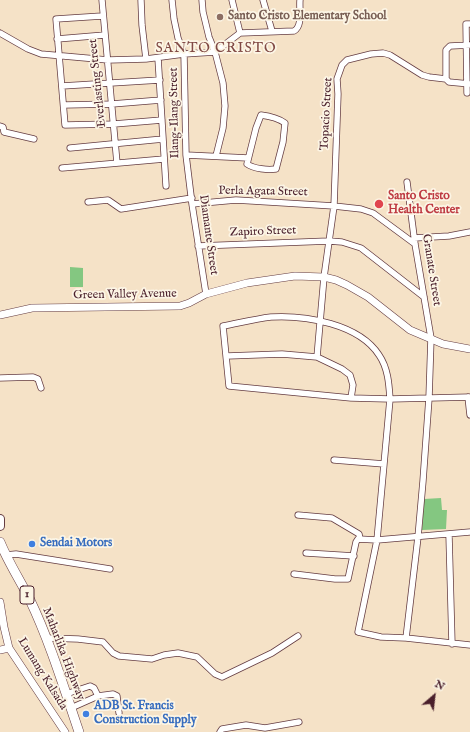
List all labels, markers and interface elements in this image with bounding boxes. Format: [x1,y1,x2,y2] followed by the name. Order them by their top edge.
[228,10,387,24] place label: Santo Cristo Elementary School
[215,12,225,22] marker: Santo Cristo Elementary School
[86,38,110,128] street label: Everlasting Street
[155,41,277,57] district label: SANTO CRISTO
[167,67,183,159] street label: Ilang-Ilang Street
[318,77,336,151] street label: Topacio Street
[218,184,308,200] street label: Perla Agata Street
[388,190,460,218] place label: Santo Cristo Health Center
[195,194,221,276] street label: Diamante Street
[373,198,385,210] marker: Santo Cristo Health Center
[229,224,297,240] street label: Zapiro Street
[418,233,444,307] street label: Granate Street
[73,287,177,303] street label: Green Valley Avenue
[40,537,112,551] place label: Sendai Motors
[27,539,37,549] marker: Sendai Motors
[20,586,34,604] road number: 1
[39,606,87,702] street label: Maharlika Highway
[14,635,70,713] street label: Lumang Kalsada
[414,676,454,716] north arrow
[432,677,447,694] text: N
[94,700,197,728] place label: ADB St. Francis Construction Supply
[81,709,91,719] marker: ADB St. Francis Construction Supply

